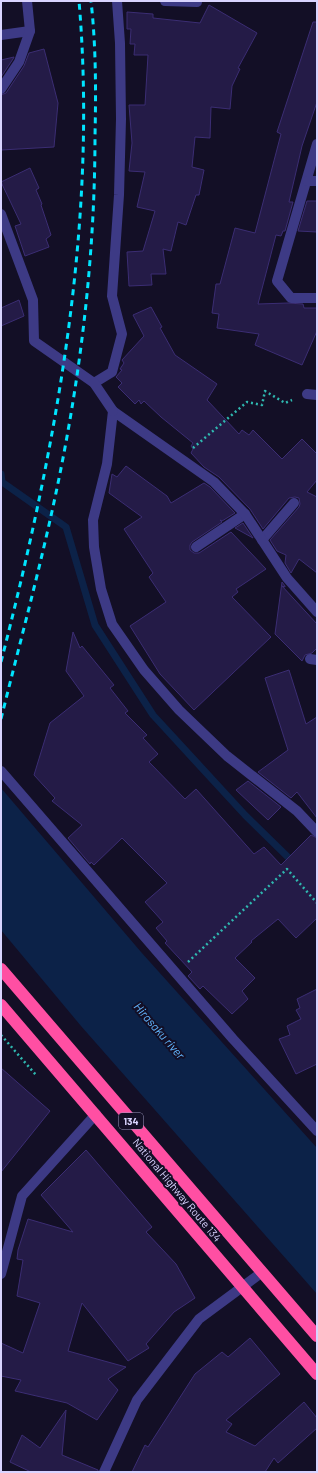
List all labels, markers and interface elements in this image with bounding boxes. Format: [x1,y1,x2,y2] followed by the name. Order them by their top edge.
[131,999,189,1062] water label: Hirasaku river
[119,1113,143,1129] road number: 134
[130,1136,224,1244] street label: National Highway Route 134

